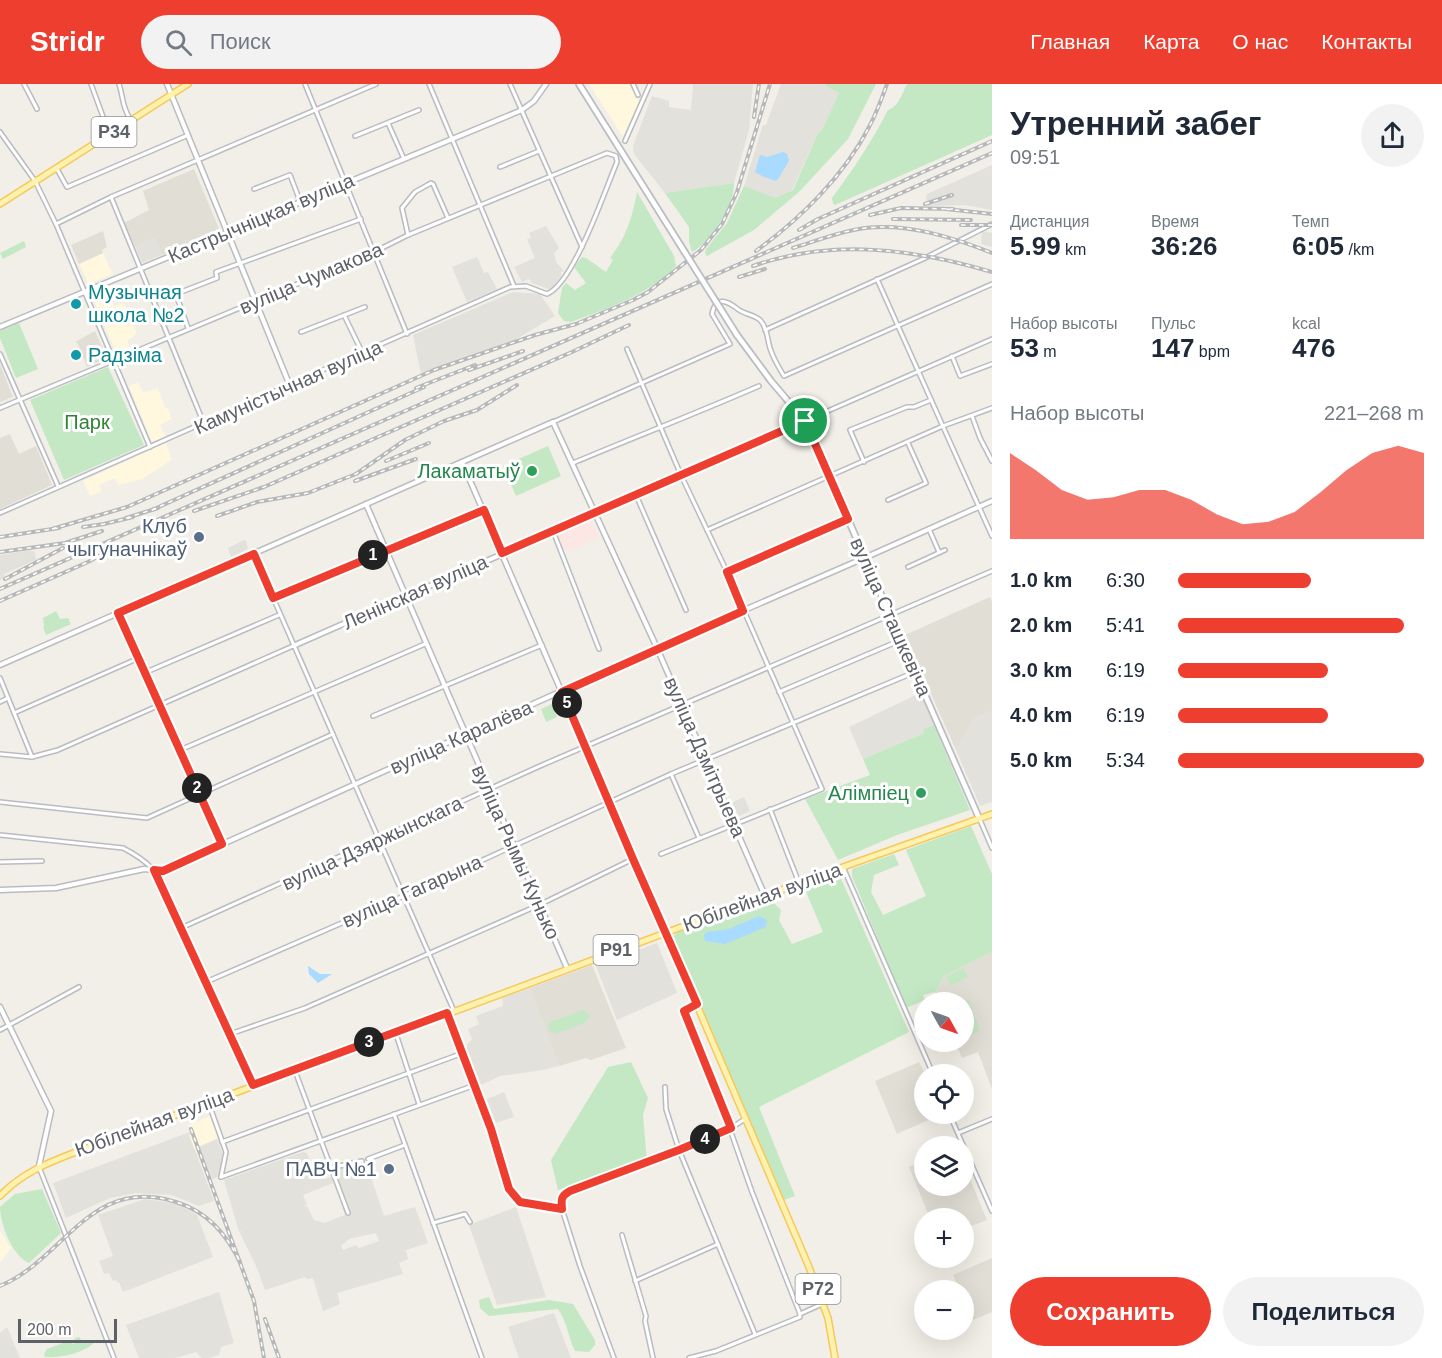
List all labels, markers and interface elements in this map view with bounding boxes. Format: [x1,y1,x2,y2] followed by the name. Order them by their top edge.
[141,15,561,69] search box
[30,26,105,57] text: Stridr
[162,26,195,59] icon: search
[210,29,271,54] text: Поиск
[1030,30,1110,53] text: Главная
[1143,30,1199,53] text: Карта
[1232,30,1288,53] text: О нас
[1321,30,1412,53] text: Контакты
[1361,104,1424,167] button: share
[1010,105,1262,142] text: Утренний забег
[92,117,136,147] road number: Р34
[1010,146,1060,168] text: 09:51
[165,168,358,267] street label: Кастрычніцкая вуліца
[1010,213,1089,230] text: Дистанция
[1151,213,1199,230] text: Время
[1292,213,1329,230] text: Темп
[1010,231,1061,261] text: 5.99
[1151,231,1218,261] text: 36:26
[1292,231,1344,261] text: 6:05
[236,238,387,318] street label: вуліца Чумакова
[1061,241,1086,258] text: km
[1344,241,1374,258] text: /km
[88,281,185,326] place label: Музычная школа №2
[69,297,83,311] marker: Музычная школа №2
[1010,315,1117,332] text: Набор высоты
[1151,315,1196,332] text: Пульс
[1292,315,1320,332] text: kcal
[1010,333,1039,363] text: 53
[1151,333,1194,363] text: 147
[1292,333,1335,363] text: 476
[191,335,386,438] street label: Камуністычная вуліца
[1039,343,1057,360] text: m
[1194,343,1230,360] text: bpm
[88,344,163,366] place label: Радзіма
[69,348,83,362] marker: Радзіма
[779,395,830,446] pin
[1010,402,1144,424] text: Набор высоты
[1324,402,1424,424] text: 221–268 m
[788,404,821,437] icon: arrive
[64,411,110,433] park label: Парк
[417,460,520,482] place label: Лакаматыў
[525,464,539,478] marker: Лакаматыў
[67,515,187,560] place label: Клуб чыгуначнікаў
[192,530,206,544] marker: Клуб чыгуначнікаў
[846,534,936,700] street label: вуліца Сташкевіча
[358,540,388,570] pin: 1
[369,546,377,563] text: 1
[339,550,491,634] street label: Ленінская вуліца
[1010,569,1072,591] text: 1.0 km
[1106,569,1145,591] text: 6:30
[1010,614,1072,636] text: 2.0 km
[1106,614,1145,636] text: 5:41
[1010,659,1072,681] text: 3.0 km
[1106,659,1145,681] text: 6:19
[660,674,751,841] street label: вуліца Дзмітрыева
[552,688,582,718] pin: 5
[563,694,571,711] text: 5
[386,695,536,778] street label: вуліца Каралёва
[1010,704,1072,726] text: 4.0 km
[1106,704,1145,726] text: 6:19
[1010,749,1072,771] text: 5.0 km
[1106,749,1145,771] text: 5:34
[468,761,564,943] street label: вуліца Рымы Кунько
[182,773,212,803] pin: 2
[193,779,201,796] text: 2
[828,782,909,804] place label: Алімпіец
[914,786,928,800] marker: Алімпіец
[278,791,466,894] street label: вуліца Дзяржынскага
[339,850,486,932] street label: вуліца Гагарына
[680,858,845,936] street label: Юбілейная вуліца
[594,935,638,965] road number: Р91
[914,992,974,1052] north arrow
[914,992,974,1340] map controls
[354,1027,384,1057] pin: 3
[365,1033,373,1050] text: 3
[914,1064,974,1124] button: locate
[72,1083,237,1161] street label: Юбілейная вуліца
[690,1124,720,1154] pin: 4
[701,1130,709,1147] text: 4
[914,1136,974,1196] button: layers
[285,1158,377,1180] place label: ПАВЧ №1
[382,1162,396,1176] marker: ПАВЧ №1
[914,1208,974,1268] button: +
[796,1274,840,1304] road number: Р72
[1010,1277,1211,1346] button: Сохранить
[1223,1277,1424,1346] button: Поделиться
[914,1280,974,1340] button: −
[18,1316,117,1344] scale bar
[27,1321,71,1338] text: 200 m

